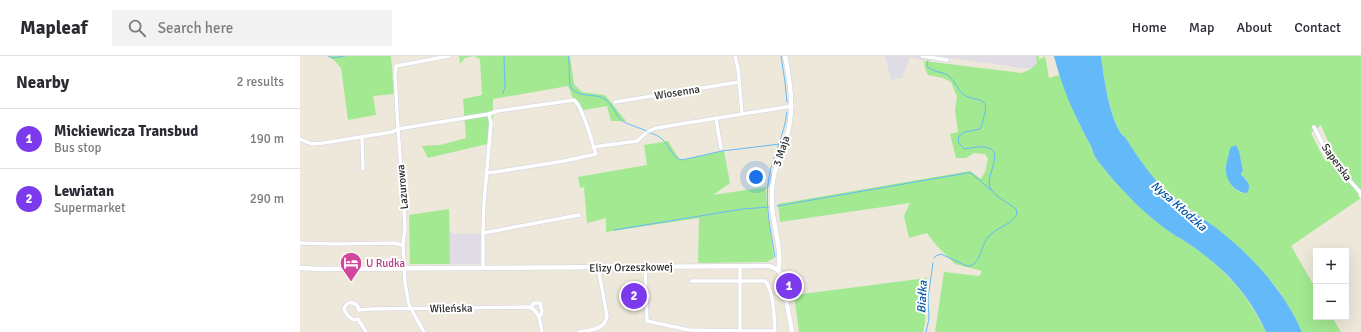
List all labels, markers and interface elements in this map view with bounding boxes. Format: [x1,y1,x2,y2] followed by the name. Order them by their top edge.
[112,10,392,46] search box
[20,16,88,40] text: Mapleaf
[126,17,148,39] icon: search
[158,19,233,37] text: Search here
[1132,19,1167,36] text: Home
[1189,19,1214,36] text: Map
[1236,19,1272,36] text: About
[1294,19,1341,36] text: Contact
[16,72,69,93] text: Nearby
[236,74,284,90] text: 2 results
[653,82,701,103] street label: Wiosenna
[54,122,198,140] text: Mickiewicza Transbud
[25,131,33,147] text: 1
[250,131,284,147] text: 190 m
[770,134,793,168] street label: 3 Maja
[54,140,101,156] text: Bus stop
[1319,141,1355,184] street label: Saperska
[394,164,411,210] street label: Lazurowa
[746,167,766,187] your location
[1148,178,1210,235] water label: Nysa Kłodzka
[54,182,114,200] text: Lewiatan
[25,191,33,207] text: 2
[250,191,284,207] text: 290 m
[54,200,126,216] text: Supermarket
[1313,248,1349,320] map controls
[1313,248,1349,284] button: +
[338,250,364,283] hotel icon: U Rudka
[366,257,406,270] place label: U Rudka
[589,260,673,275] street label: Elizy Orzeszkowej
[776,271,802,301] pin: 1
[914,279,931,314] water label: Białka
[621,281,647,311] pin: 2
[1313,284,1349,320] button: −
[429,302,473,315] street label: Wileńska

